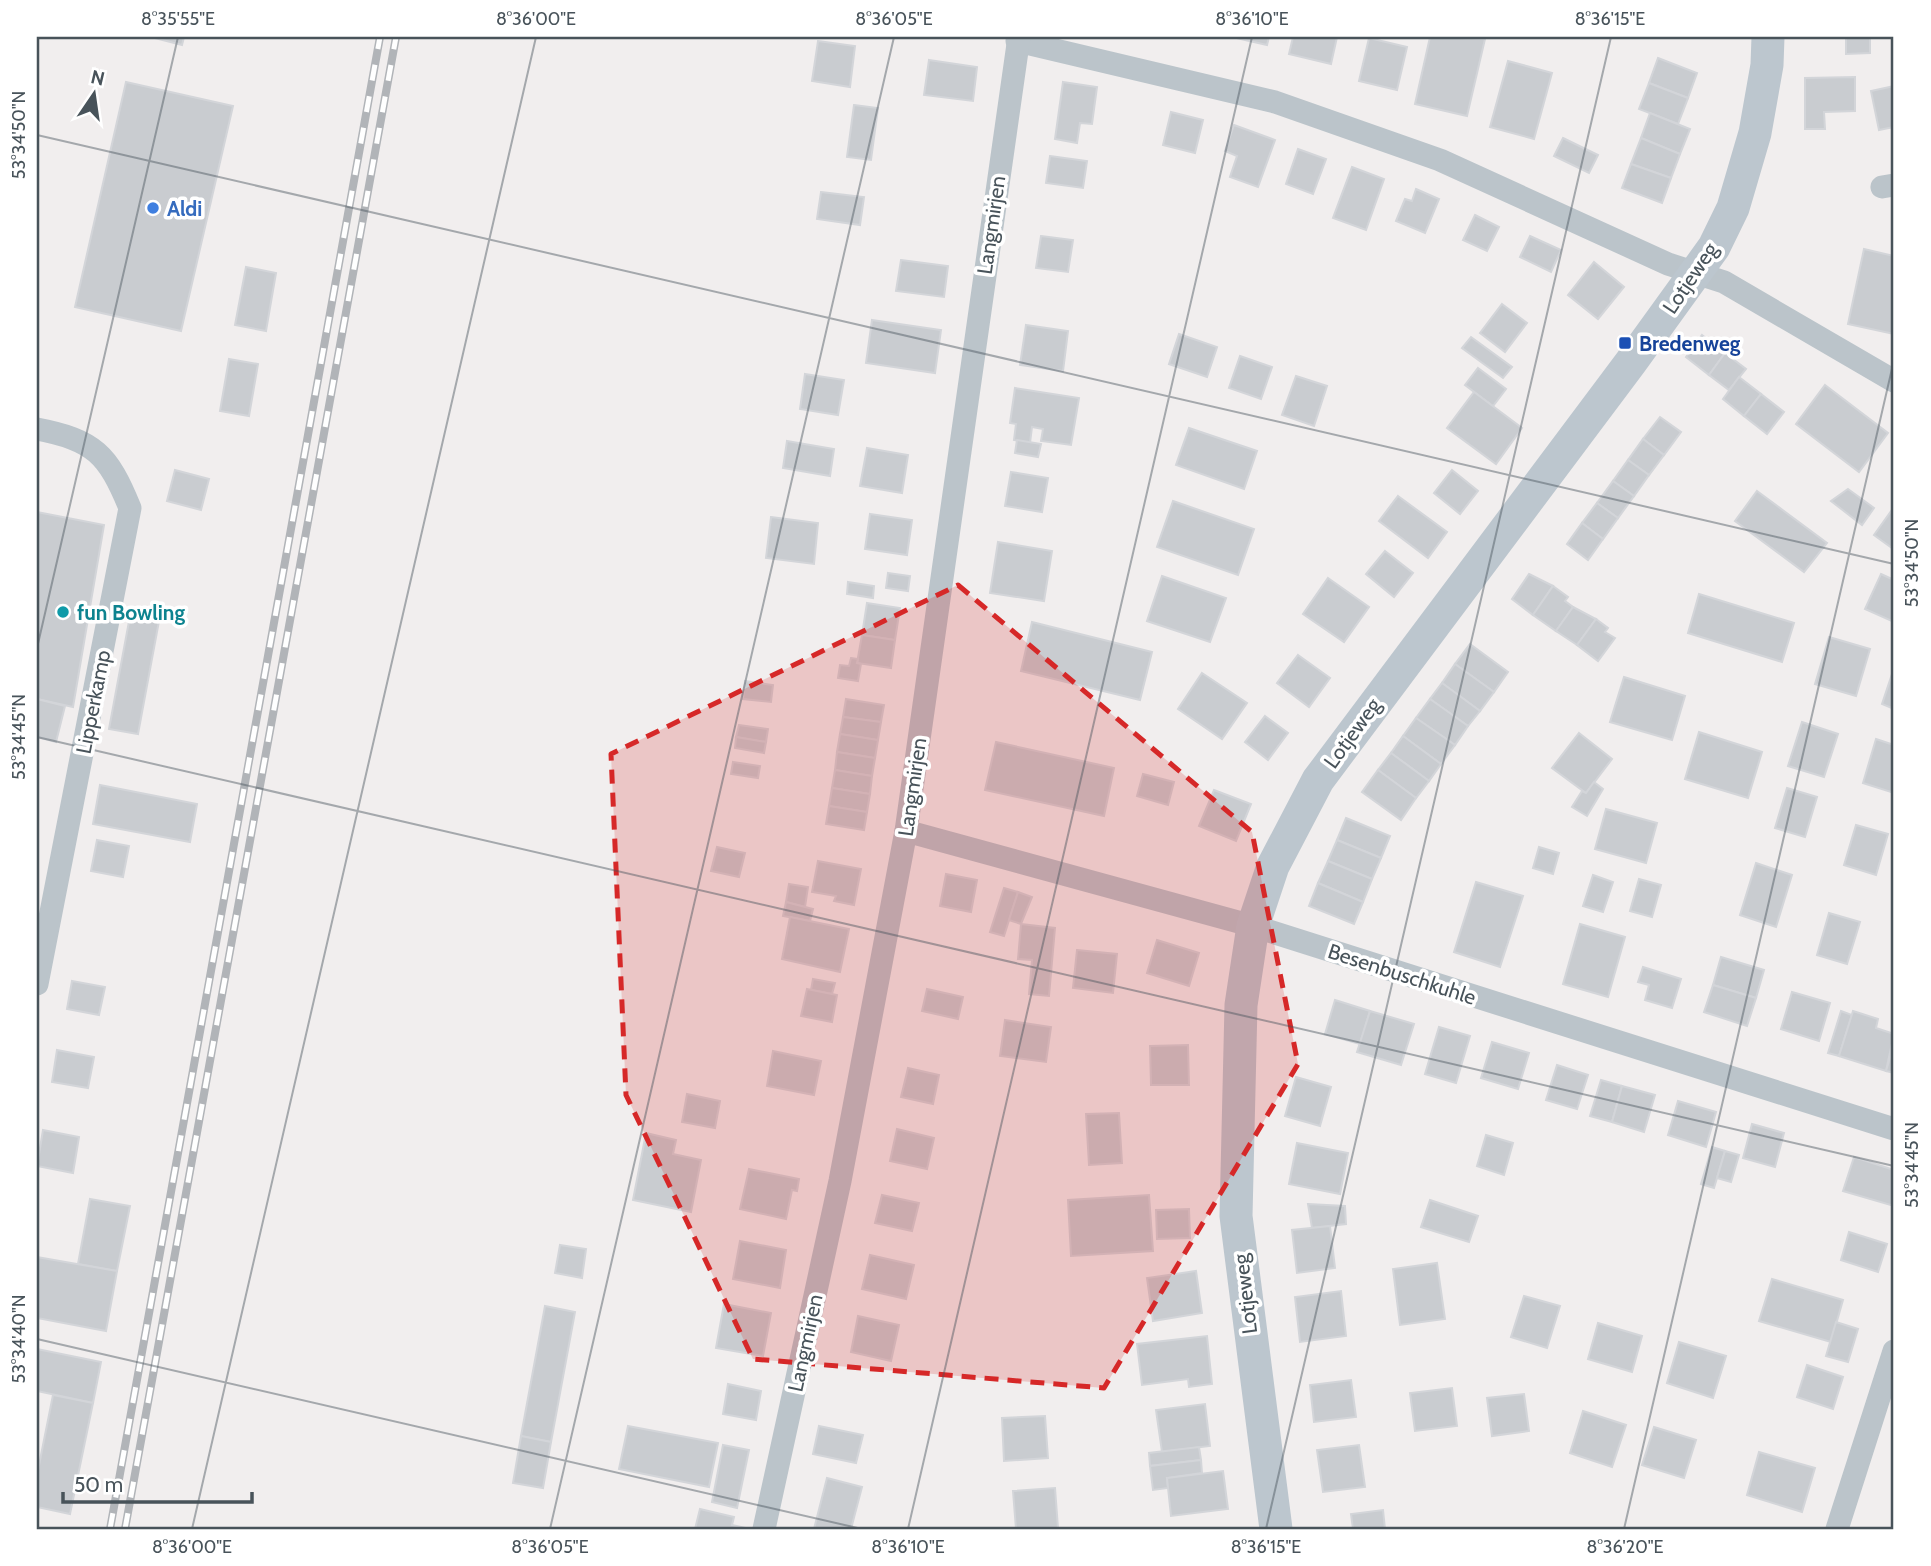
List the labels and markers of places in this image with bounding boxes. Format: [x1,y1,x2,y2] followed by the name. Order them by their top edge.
[167,196,202,221] place label: Aldi
[145,200,161,216] marker: Aldi
[1639,331,1741,356] place label: Bredenweg
[1617,335,1633,351] marker: Bredenweg
[77,600,185,625] place label: fun Bowling
[55,604,71,620] marker: fun Bowling

